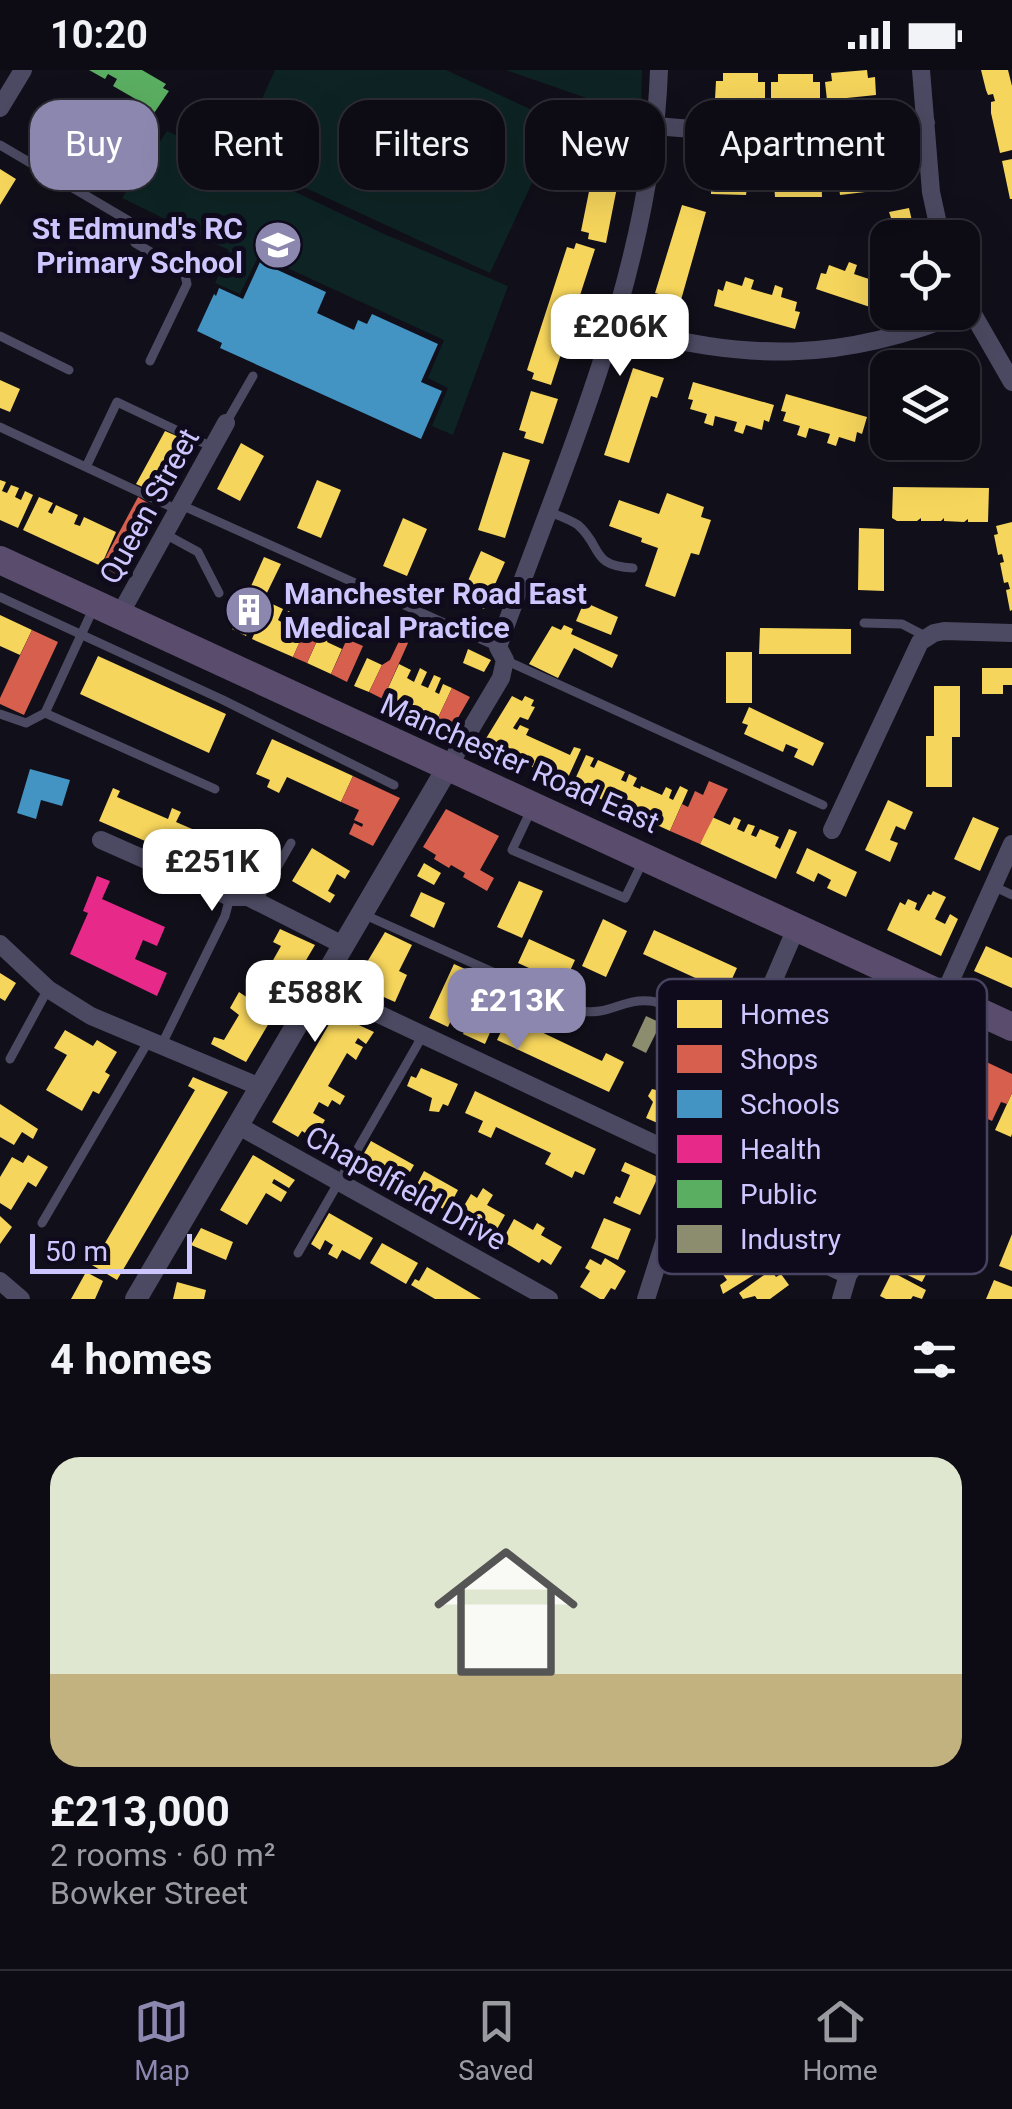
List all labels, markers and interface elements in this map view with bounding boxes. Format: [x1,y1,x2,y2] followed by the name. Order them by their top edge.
[50,13,148,57] text: 10:20
[30,100,158,190] chip: Buy
[178,100,319,190] chip: Rent
[339,100,505,190] chip: Filters
[525,100,665,190] chip: New
[685,100,920,190] chip: Apartment
[32,211,243,280] place label: St Edmund's RC Primary School
[252,219,304,271] school or university icon: St Edmund's RC Primary School
[870,220,980,460] map controls
[870,220,980,330] button: locate
[550,294,690,379] pin: £206K
[573,307,667,345] text: £206K
[870,350,980,460] button: layers
[92,422,206,590] street label: Queen Street
[284,576,587,645] place label: Manchester Road East Medical Practice
[223,584,275,636] building icon: Manchester Road East Medical Practice
[375,686,665,840] street label: Manchester Road East
[142,829,282,914] pin: £251K
[165,842,259,880] text: £251K
[245,960,385,1045] pin: £588K
[447,968,587,1053] pin: £213K
[268,973,362,1011] text: £588K
[657,979,987,1274] legend
[470,981,564,1019] text: £213K
[740,998,830,1031] text: Homes
[740,1043,818,1076] text: Shops
[740,1088,840,1121] text: Schools
[300,1118,512,1258] street label: Chapelfield Drive
[740,1133,821,1166] text: Health
[740,1178,817,1211] text: Public
[740,1223,841,1256] text: Industry
[30,1229,192,1274] scale bar
[45,1235,108,1268] text: 50 m
[907,1332,962,1387] icon: filters
[50,1335,212,1384] text: 4 homes
[416,1522,596,1702] icon: home
[50,1787,230,1836] text: £213,000
[50,1836,275,1874] text: 2 rooms · 60 m²
[50,1874,248,1912] text: Bowker Street
[134,1994,190,2087] tab: Map
[458,1994,534,2087] tab: Saved
[802,1994,878,2087] tab: Home

